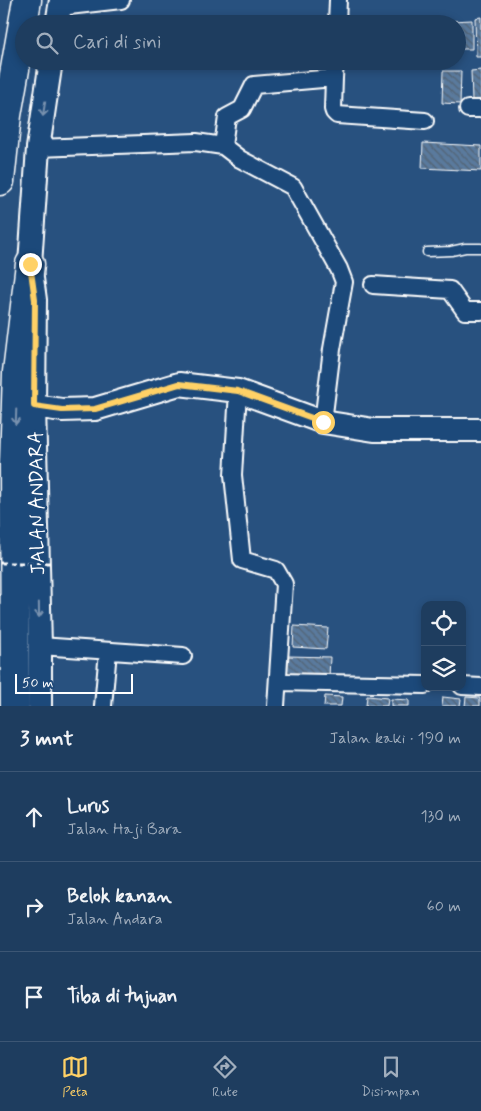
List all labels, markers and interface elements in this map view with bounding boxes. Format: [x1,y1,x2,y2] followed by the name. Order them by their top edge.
[15,15,466,70] search box
[33,29,61,57] icon: search
[73,30,161,55] text: Cari di sini
[39,101,49,117] one-way arrow
[19,253,42,276] route end
[11,408,21,425] one-way arrow
[312,411,335,434] route start
[23,431,52,575] street label: JALAN ANDARA
[34,601,44,617] one-way arrow
[421,601,466,691] map controls
[421,601,466,646] button: locate
[421,646,466,691] button: layers
[15,671,132,694] scale bar
[22,674,53,692] text: 50 m
[20,725,73,753] text: 3 mnt
[329,728,461,749] text: Jalan kaki · 190 m
[67,794,109,819] text: Lurus
[20,803,48,831] icon: ahead
[420,806,461,827] text: 130 m
[67,819,181,840] text: Jalan Haji Bara
[67,884,172,909] text: Belok kanan
[20,893,48,921] icon: right
[427,896,461,917] text: 60 m
[67,909,163,930] text: Jalan Andara
[20,983,48,1011] icon: arrive
[67,984,178,1009] text: Tiba di tujuan
[61,1053,89,1101] tab: Peta
[211,1053,239,1101] tab: Rute
[361,1053,420,1101] tab: Disimpan

